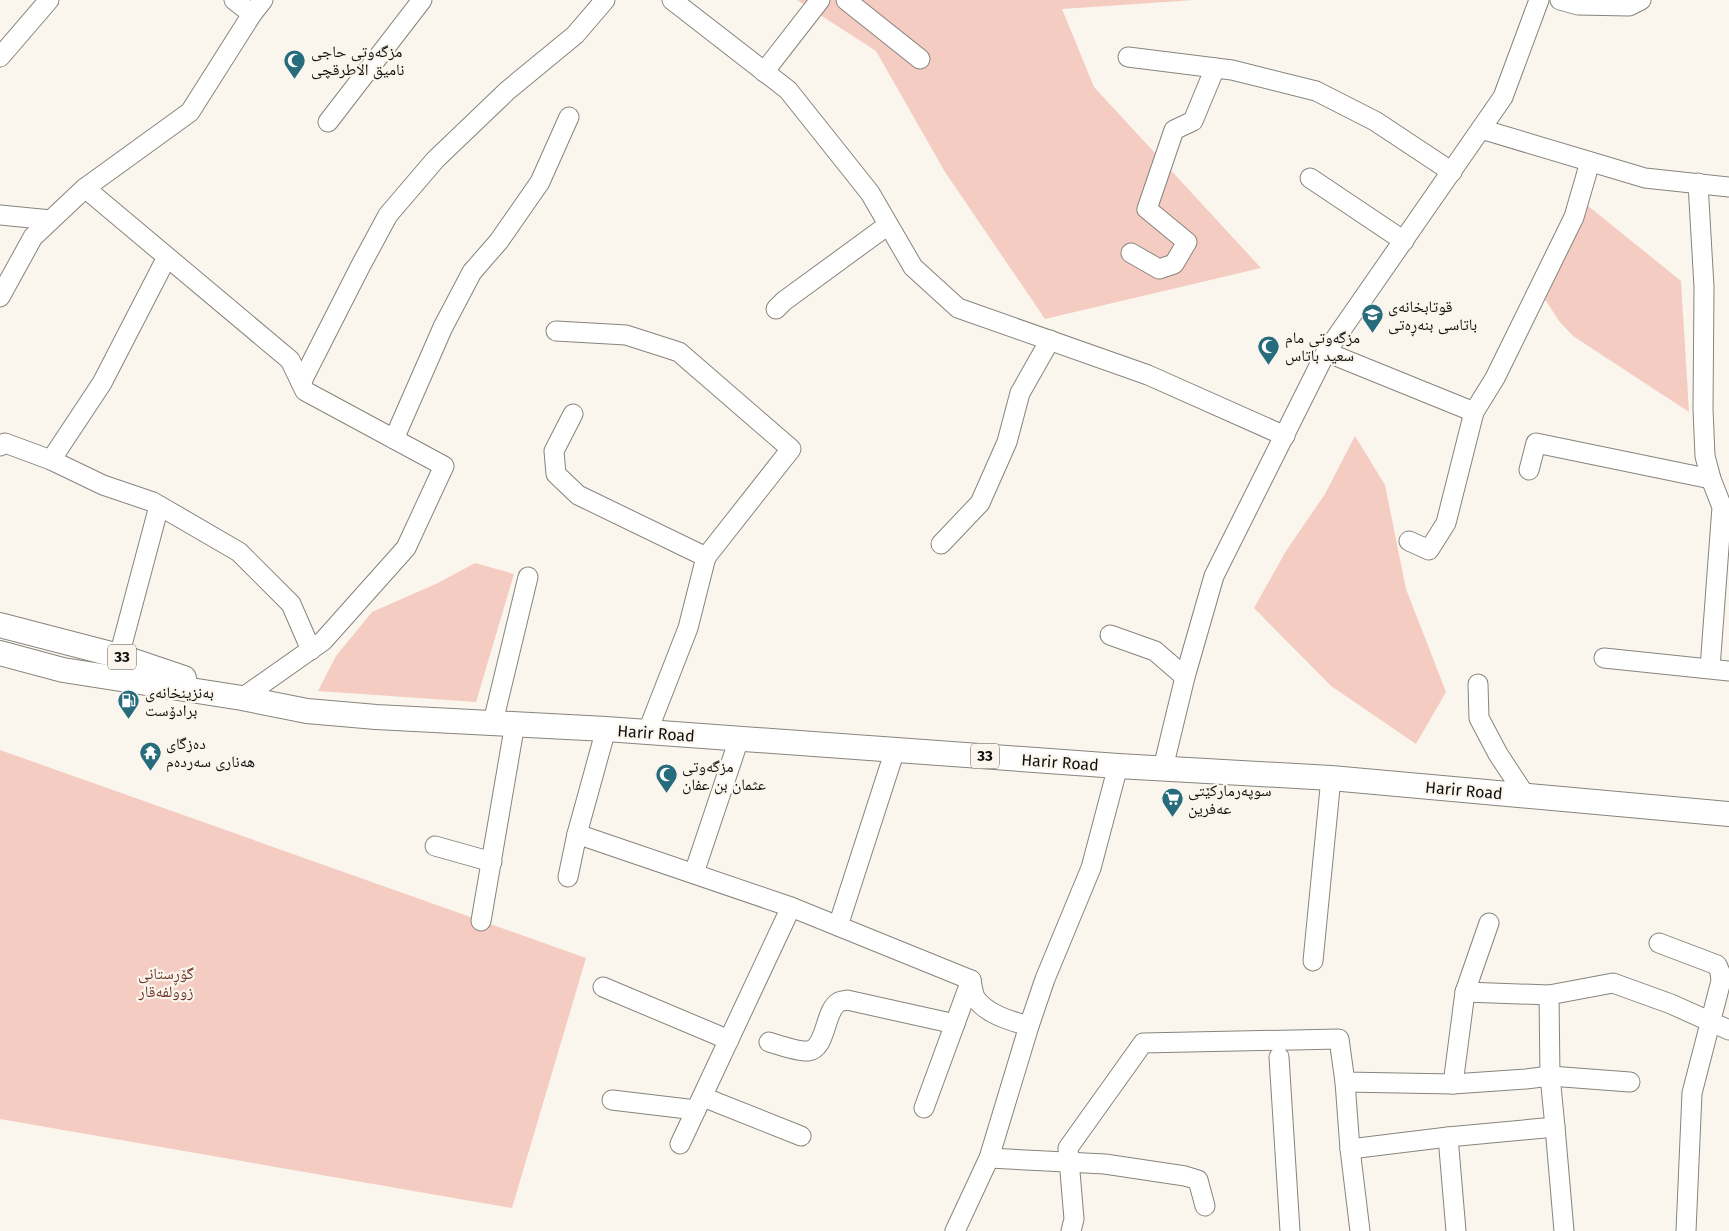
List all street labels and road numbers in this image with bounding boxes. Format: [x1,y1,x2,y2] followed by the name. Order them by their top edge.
[108,644,136,670] road number: 33
[617,721,695,746] street label: Harir Road
[971,744,999,768] road number: 33
[1021,750,1099,775] street label: Harir Road
[1424,778,1503,803] street label: Harir Road

